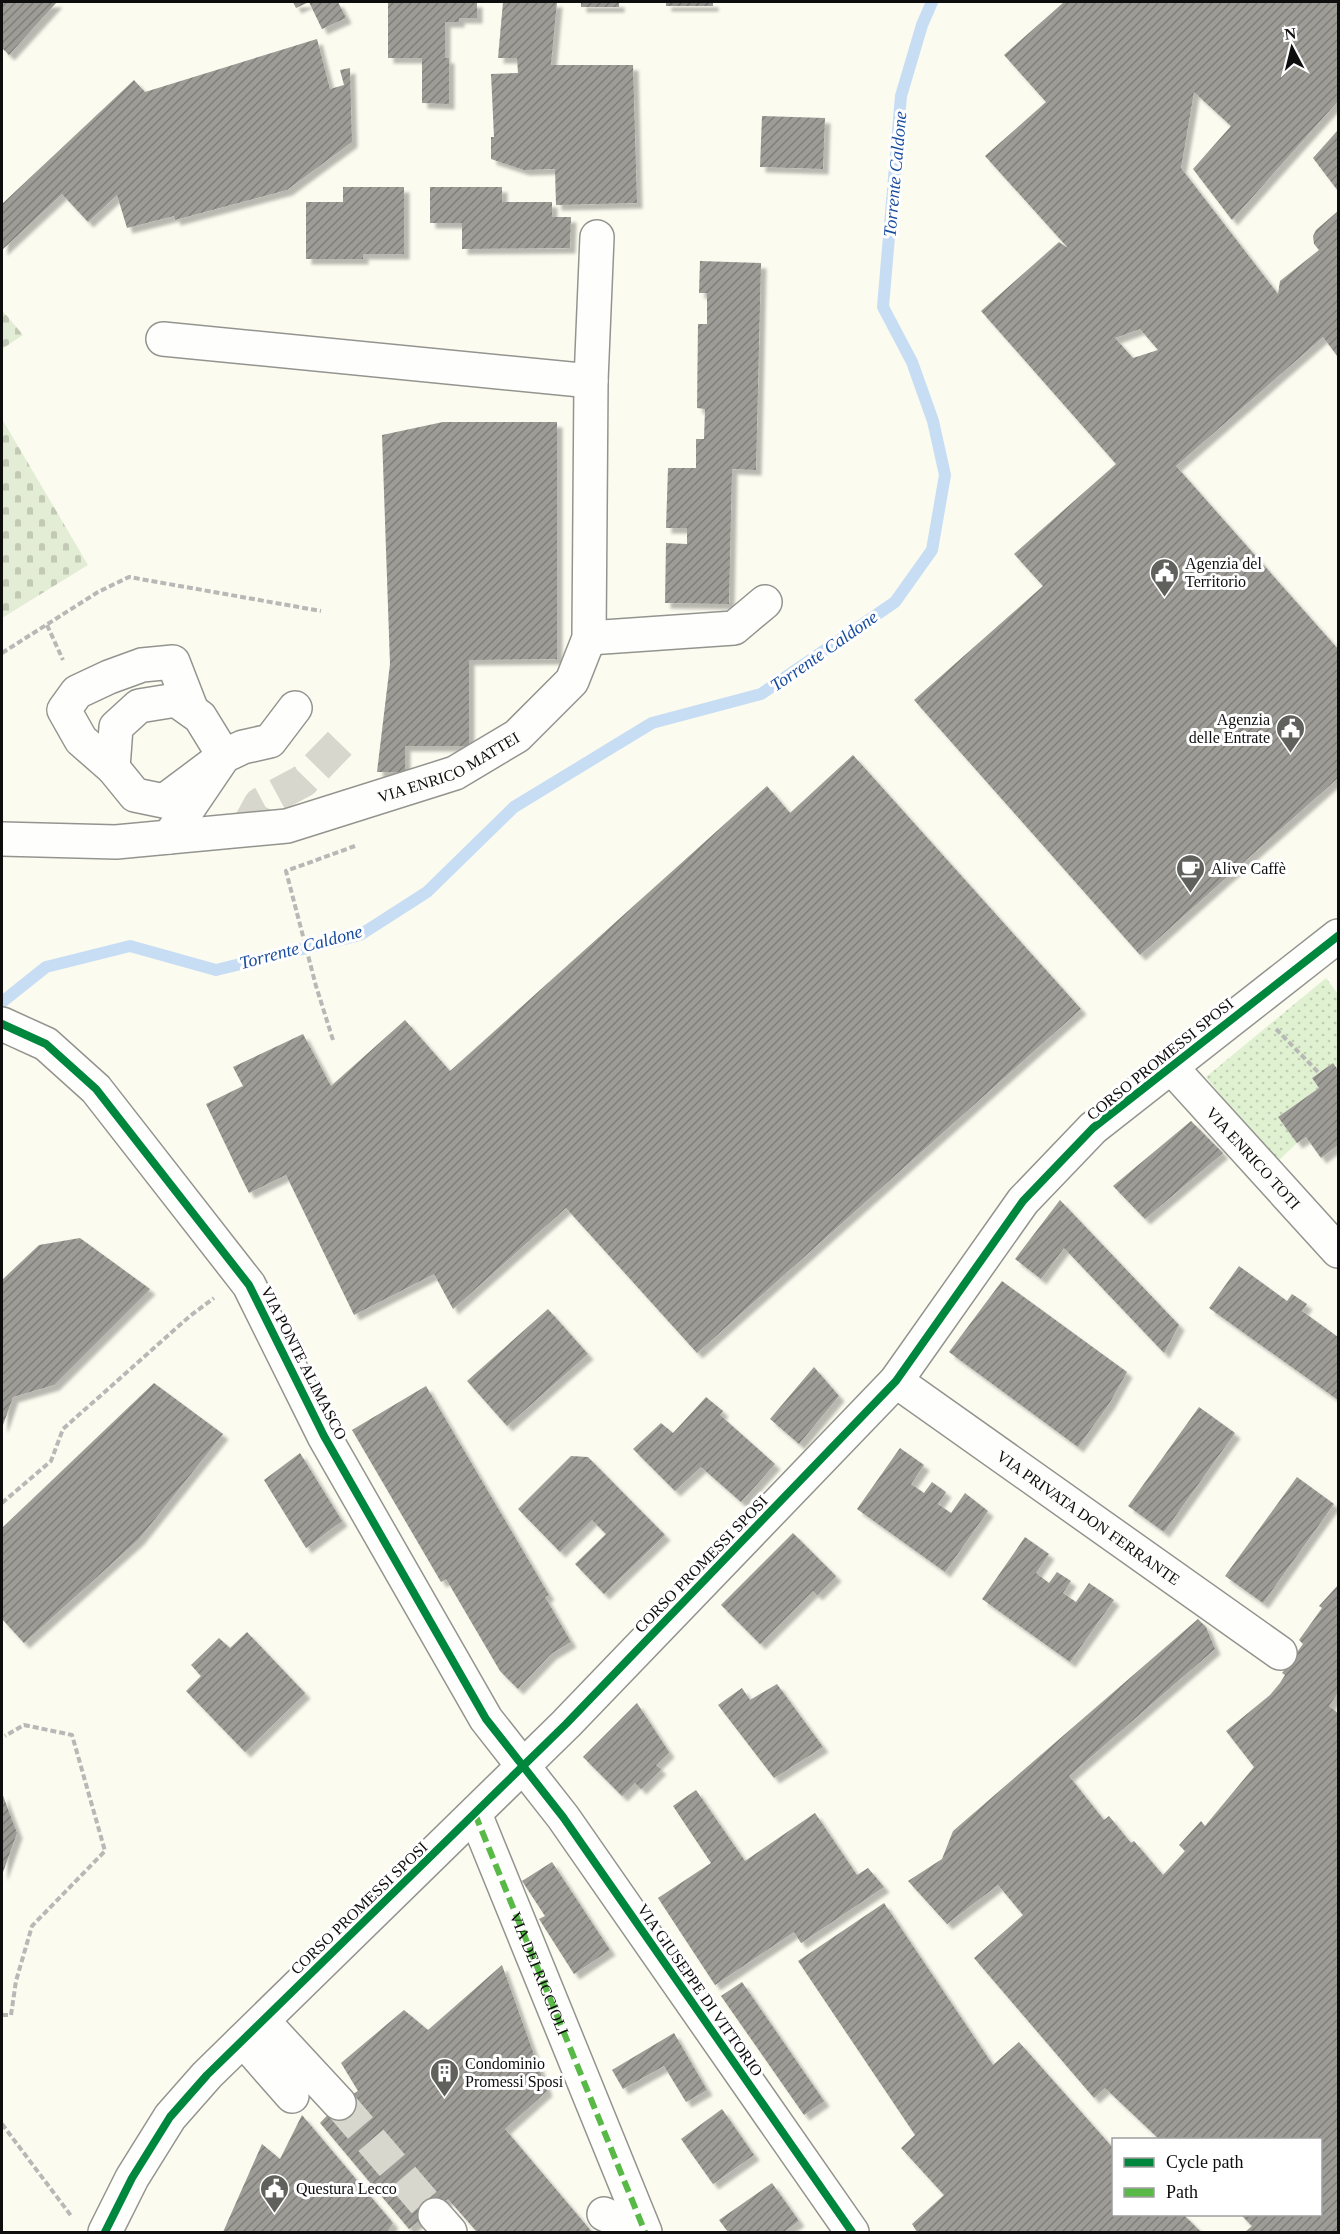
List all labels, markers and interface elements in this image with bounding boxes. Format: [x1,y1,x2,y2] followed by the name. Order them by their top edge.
[1262,18,1322,78] north arrow
[1283,24,1297,43] text: N
[880,110,910,238] water label: Torrente Caldone
[1185,555,1262,590] place label: Agenzia del Territorio
[1148,556,1180,598] public building icon: Agenzia del Territorio
[767,607,881,695] water label: Torrente Caldone
[1189,711,1270,746] place label: Agenzia delle Entrate
[1275,712,1307,754] public building icon: Agenzia delle Entrate
[375,728,522,805] street label: VIA ENRICO MATTEI
[1174,852,1206,894] cafe icon: Alive Caffè
[1211,860,1286,877] place label: Alive Caffè
[237,921,365,973] water label: Torrente Caldone
[1083,995,1237,1123] street label: CORSO PROMESSI SPOSI
[1203,1104,1304,1212] street label: VIA ENRICO TOTI
[258,1283,350,1443] street label: VIA PONTE ALIMASCO
[994,1447,1183,1588] street label: VIA PRIVATA DON FERRANTE
[631,1492,771,1636] street label: CORSO PROMESSI SPOSI
[287,1838,431,1978] street label: CORSO PROMESSI SPOSI
[634,1901,766,2079] street label: VIA GIUSEPPE DI VITTORIO
[507,1909,572,2037] street label: VIA DEI RICCIOLI
[465,2055,564,2091] place label: Condominio Promessi Sposi
[428,2056,460,2098] building icon: Condominio Promessi Sposi
[1112,2138,1322,2216] legend
[1166,2152,1243,2172] text: Cycle path
[259,2172,291,2214] public building icon: Questura Lecco
[296,2180,397,2197] place label: Questura Lecco
[1166,2182,1198,2202] text: Path

